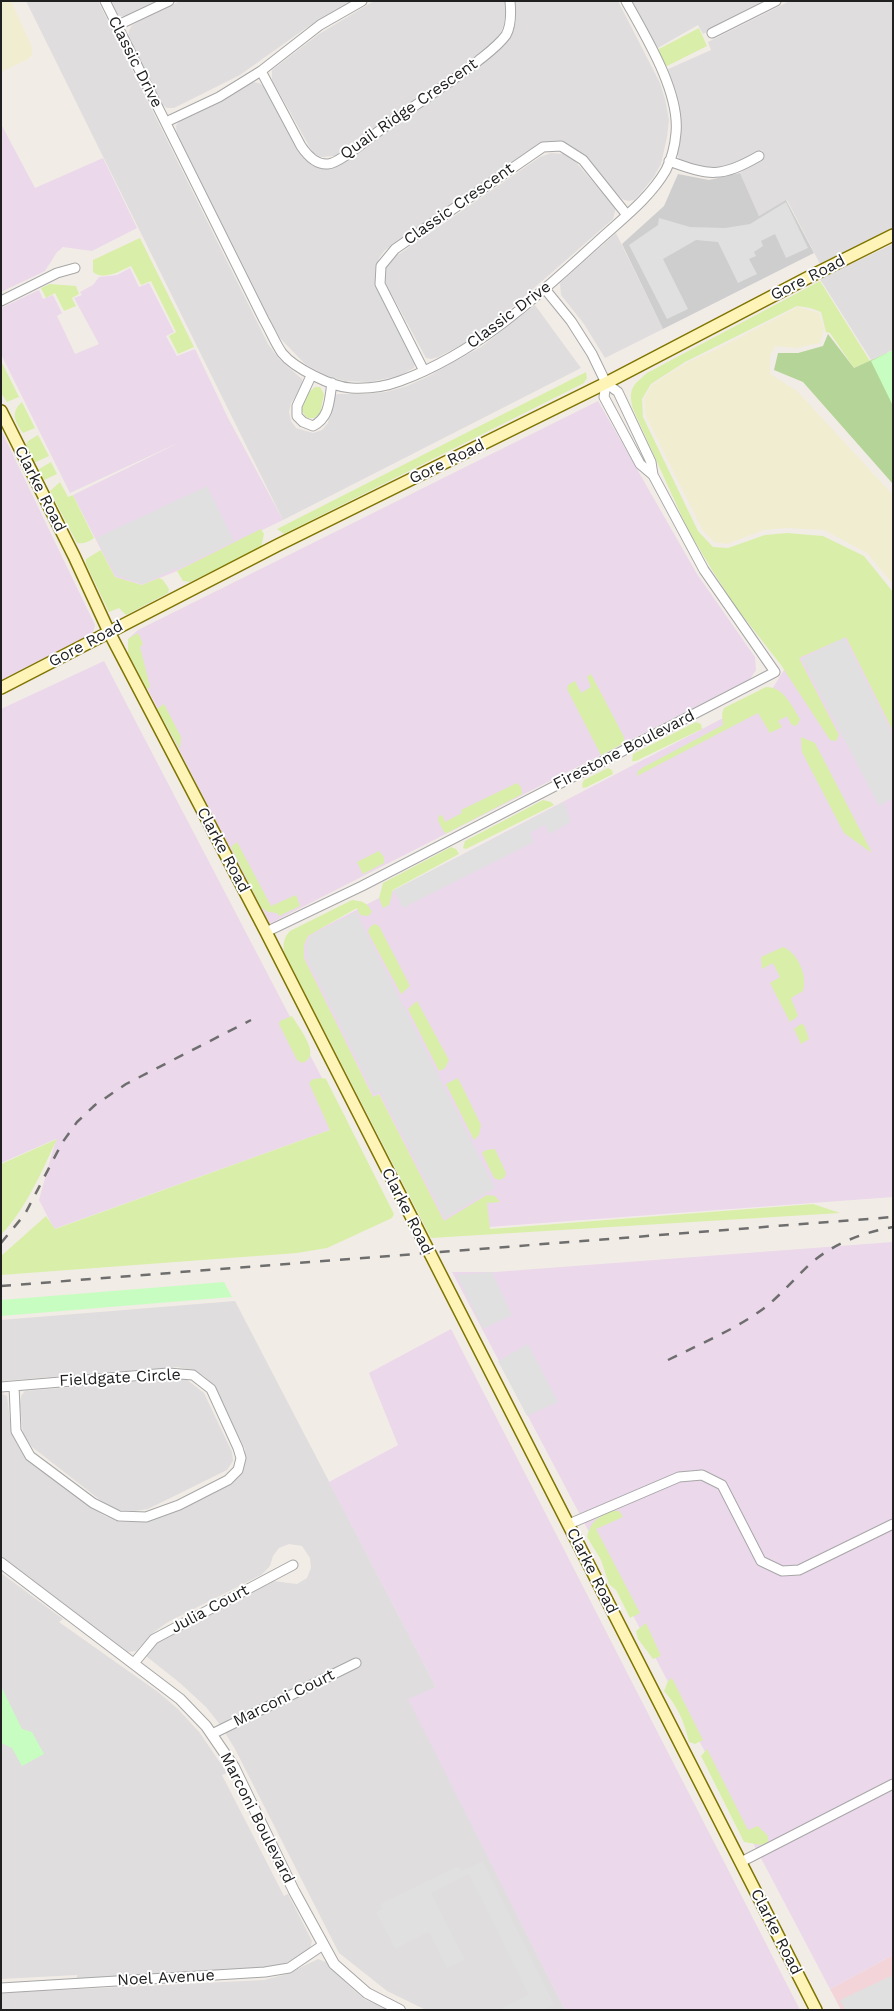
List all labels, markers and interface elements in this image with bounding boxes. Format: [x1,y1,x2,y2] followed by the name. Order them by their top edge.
[104,13,166,111] street label: Classic Drive
[337,54,481,164] street label: Quail Ridge Crescent
[400,159,518,249] street label: Classic Crescent
[767,251,849,305] street label: Gore Road
[463,277,555,353] street label: Classic Drive
[406,436,488,488] street label: Gore Road
[10,443,70,535] street label: Clarke Road
[46,616,126,672] street label: Gore Road
[550,706,698,794] street label: Firestone Boulevard
[192,804,254,896] street label: Clarke Road
[377,1165,437,1257] street label: Clarke Road
[59,1365,181,1391] street label: Fieldgate Circle
[562,1525,622,1617] street label: Clarke Road
[168,1580,252,1638] street label: Julia Court
[230,1665,338,1731] street label: Marconi Court
[216,1749,298,1887] street label: Marconi Boulevard
[746,1886,806,1978] street label: Clarke Road
[117,1966,215,1990] street label: Noel Avenue

